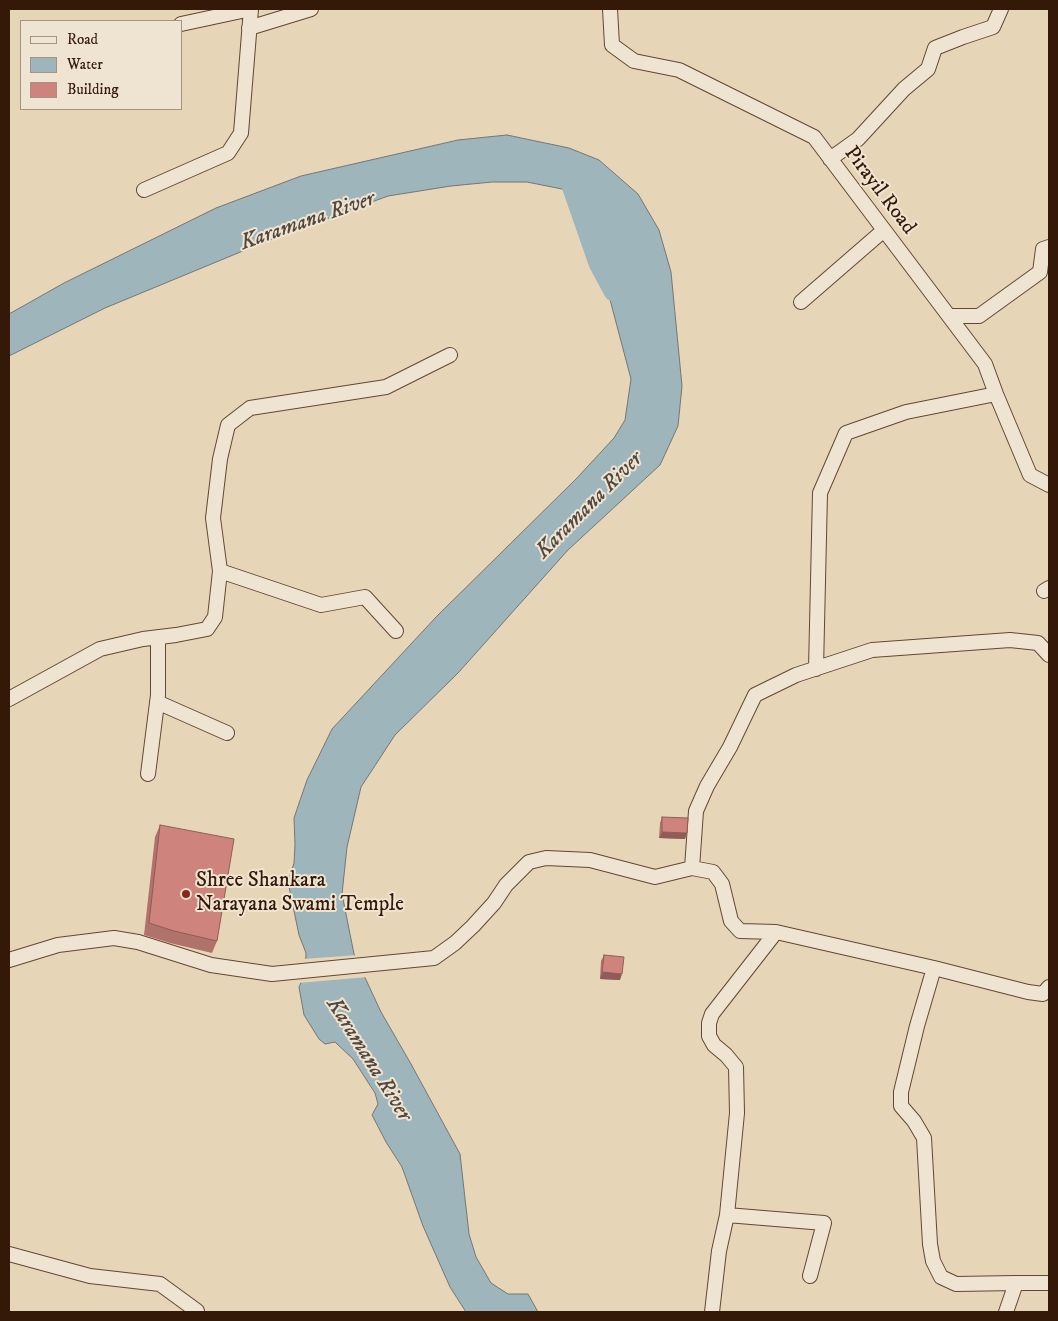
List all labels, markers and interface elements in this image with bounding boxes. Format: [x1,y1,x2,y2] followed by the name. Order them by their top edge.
[20,20,182,110] legend
[67,30,98,49] text: Road
[67,55,103,74] text: Water
[67,80,119,99] text: Building
[838,142,920,240] street label: Pirayil Road
[237,187,379,257] water label: Karamana River
[531,447,649,565] water label: Karamana River
[196,869,404,919] place label: Shree Shankara Narayana Swami Temple
[180,888,192,900] marker: Shree Shankara Narayana Swami Temple
[320,993,416,1127] water label: Karamana River

